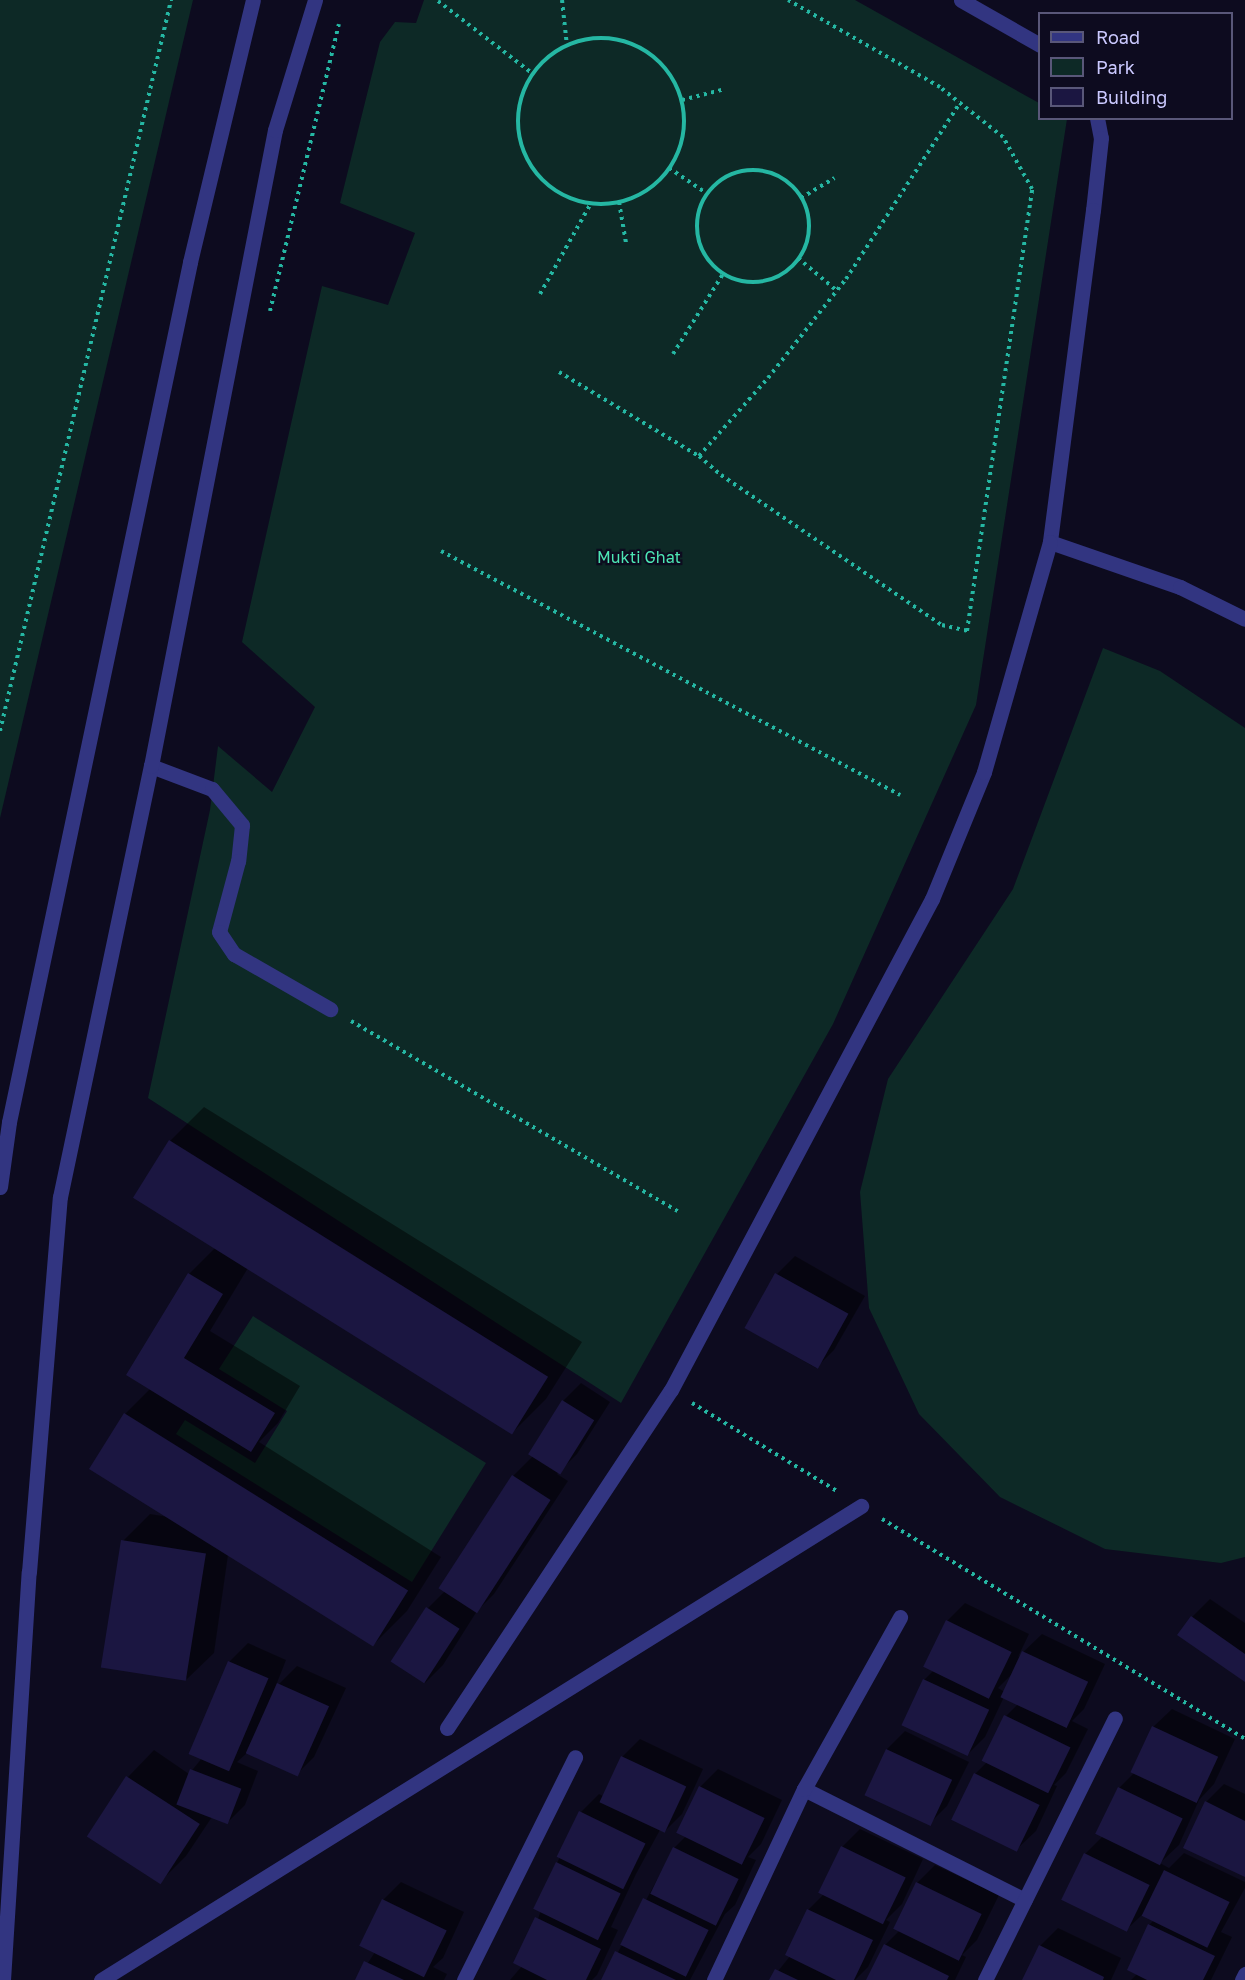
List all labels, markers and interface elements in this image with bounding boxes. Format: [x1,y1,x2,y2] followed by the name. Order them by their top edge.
[1038,12,1233,120] legend
[1096,26,1140,48] text: Road
[1096,56,1135,78] text: Park
[1096,86,1167,108] text: Building
[597,547,681,567] park label: Mukti Ghat

